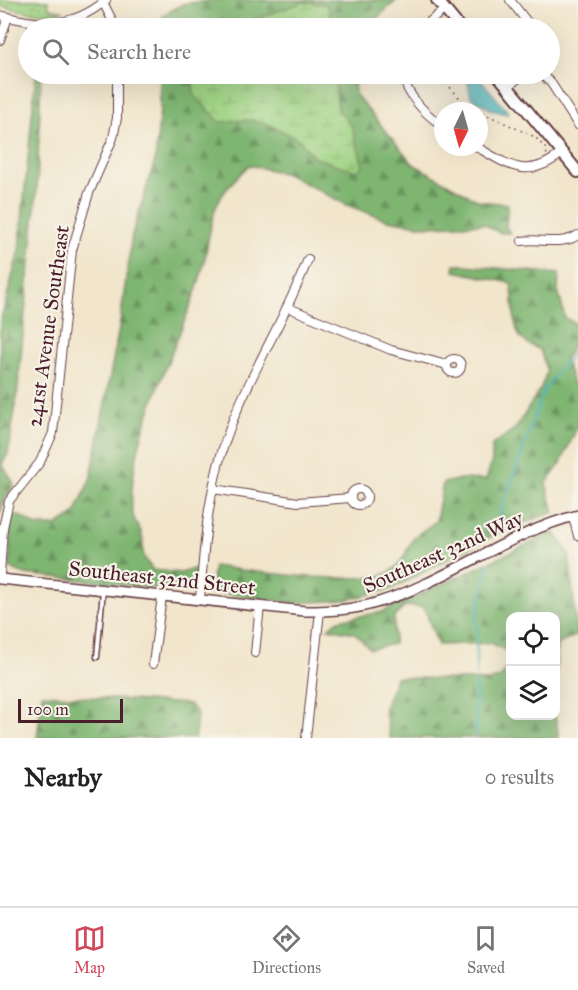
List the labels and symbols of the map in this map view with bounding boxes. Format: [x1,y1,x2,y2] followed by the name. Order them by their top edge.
[434,102,488,156] north arrow
[21,223,75,428] street label: 241st Avenue Southeast
[359,505,528,599] street label: Southeast 32nd Way
[67,555,257,601] street label: Southeast 32nd Street
[18,696,123,724] scale bar

